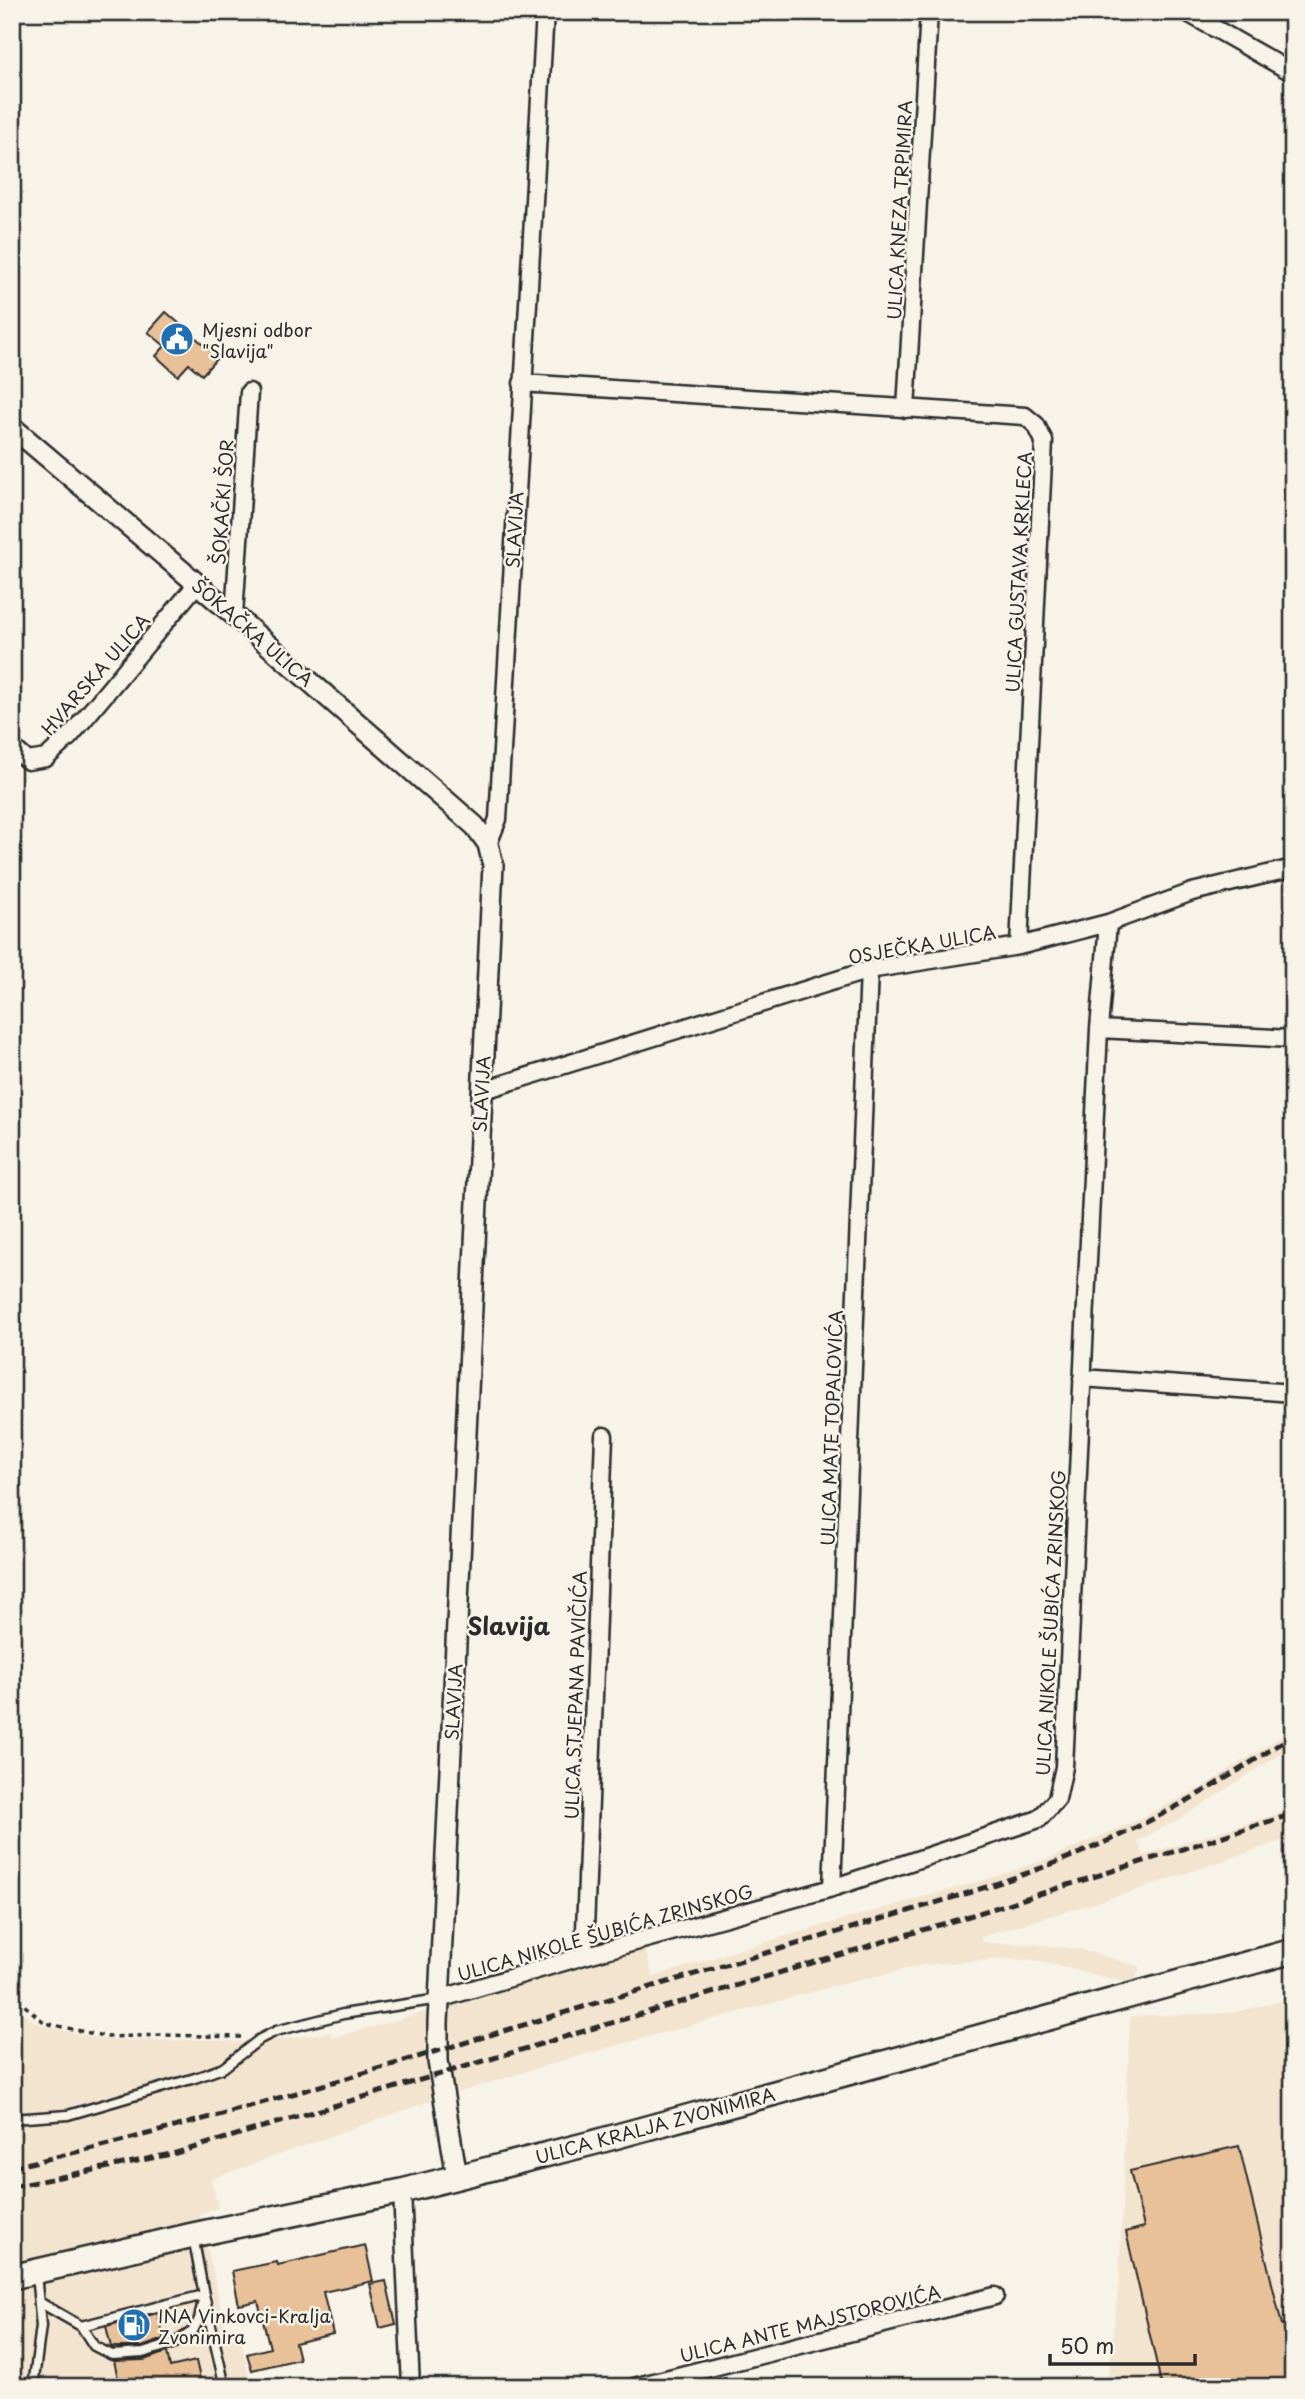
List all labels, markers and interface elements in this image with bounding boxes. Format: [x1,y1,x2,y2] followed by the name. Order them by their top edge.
[880,99,918,321] street label: ULICA KNEZA TRPIMIRA
[202,316,313,364] place label: Mjesni odbor "Slavija"
[158,320,196,358] public building icon: Mjesni odbor "Slavija"
[204,438,240,566] street label: ŠOKAČKI ŠOR
[998,451,1038,693] street label: ULICA GUSTAVA KRKLECA
[499,491,530,569] street label: SLAVIJA
[186,572,320,693] street label: ŠOKAČKA ULICA
[35,607,156,741] street label: HVARSKA ULICA
[846,918,998,970] street label: OSJEČKA ULICA
[466,1055,497,1133] street label: SLAVIJA
[813,1309,849,1547] street label: ULICA MATE TOPALOVIĆA
[1029,1469,1071,1777] street label: ULICA NIKOLE ŠUBIĆA ZRINSKOG
[557,1570,593,1820] street label: ULICA STJEPANA PAVIČIĆA
[468,1607,551,1643] district label: Slavija
[438,1663,469,1741] street label: SLAVIJA
[454,1877,756,1987] street label: ULICA NIKOLE ŠUBIĆA ZRINSKOG
[532,2080,778,2170] street label: ULICA KRALJA ZVONIMIRA
[677,2277,943,2369] street label: ULICA ANTE MAJSTOROVIĆA
[158,2302,331,2350] place label: INA Vinkovci-Kralja Zvonimira
[115,2306,153,2344] fuel station icon: INA Vinkovci-Kralja Zvonimira
[1050,2322,1195,2366] scale bar
[1060,2329,1114,2361] text: 50 m

